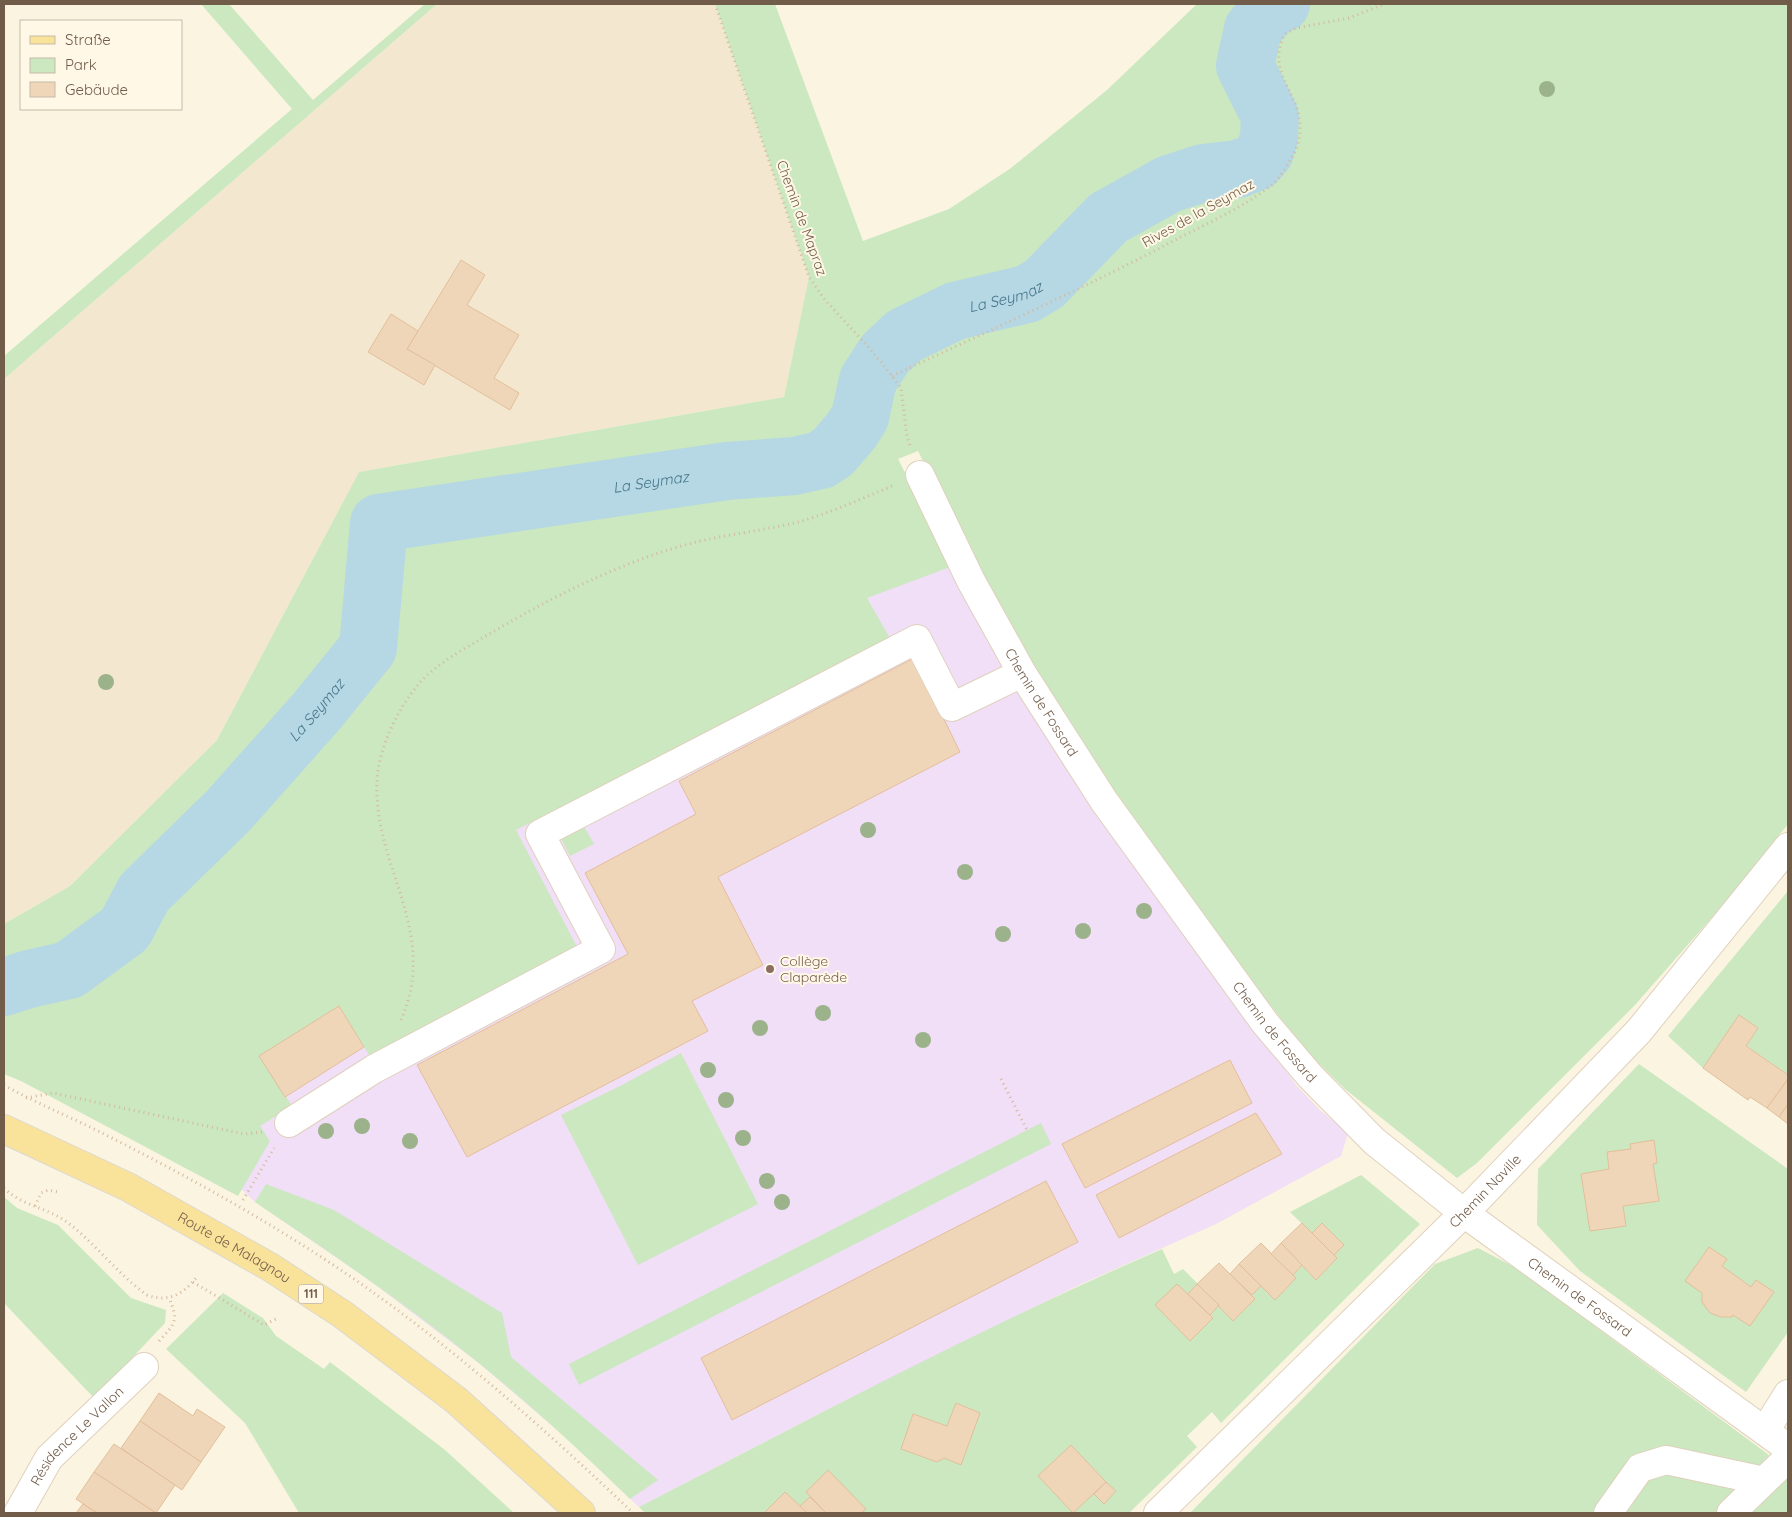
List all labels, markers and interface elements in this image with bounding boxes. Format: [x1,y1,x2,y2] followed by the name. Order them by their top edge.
[20,20,182,110] legend
[65,30,111,49] text: Straße
[65,55,97,74] text: Park
[65,80,128,99] text: Gebäude
[773,158,831,279] street label: Chemin de Mapraz
[1139,175,1257,251] street label: Rives de la Seymaz
[967,276,1048,316] water label: La Seymaz
[612,467,692,497] water label: La Seymaz
[1001,645,1082,760] street label: Chemin de Fossard
[284,673,349,745] water label: La Seymaz
[780,952,847,986] place label: Collège Claparède
[764,963,776,975] marker: Collège Claparède
[1229,978,1320,1086] street label: Chemin de Fossard
[1445,1150,1525,1232] street label: Chemin Naville
[174,1208,294,1287] street label: Route de Malagnou
[1524,1253,1635,1341] street label: Chemin de Fossard
[298,1285,324,1304] road number: 111
[26,1382,127,1489] street label: Résidence Le Vallon

